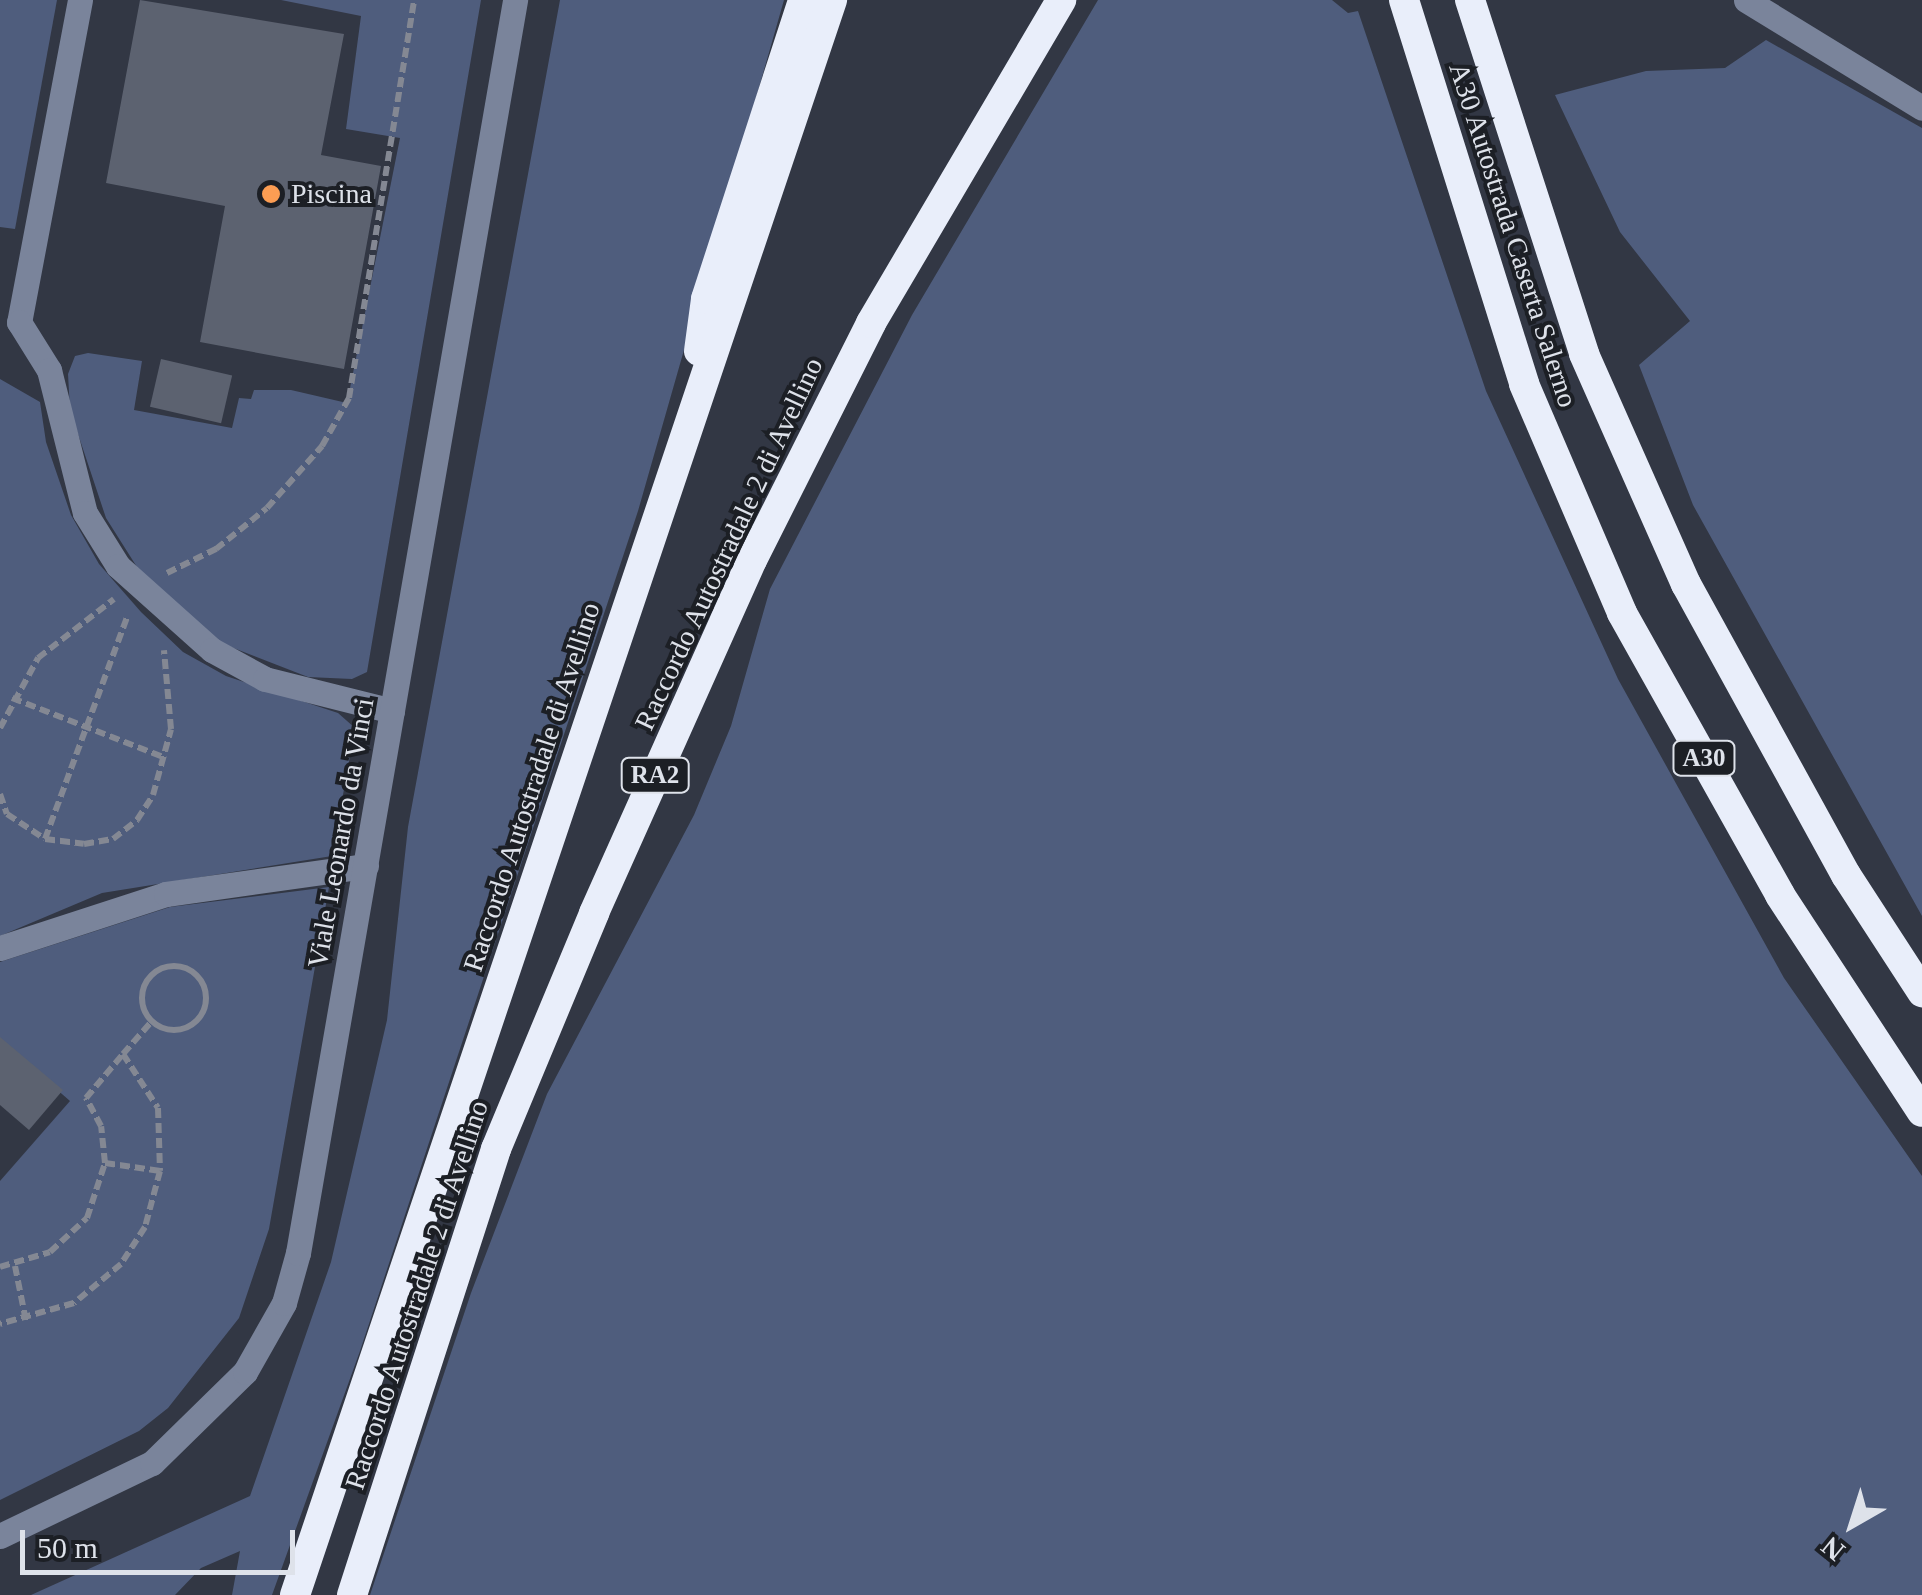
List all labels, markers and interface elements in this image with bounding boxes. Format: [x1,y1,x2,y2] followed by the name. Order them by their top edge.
[1441,58,1585,412] street label: A30 Autostrada Caserta Salerno
[291,177,372,211] place label: Piscina
[260,183,282,205] marker: Piscina
[627,351,831,737] street label: Raccordo Autostradale 2 di Avellino
[456,597,608,977] street label: Raccordo Autostradale di Avellino
[301,695,381,971] street label: Viale Leonardo da Vinci
[1672,738,1736,778] road number: A30
[620,755,690,795] road number: RA2
[338,1095,496,1495] street label: Raccordo Autostradale 2 di Avellino
[1802,1475,1902,1575] north arrow
[25,1510,300,1572] scale bar
[1815,1530,1850,1567] text: N
[37,1531,98,1564] text: 50 m

